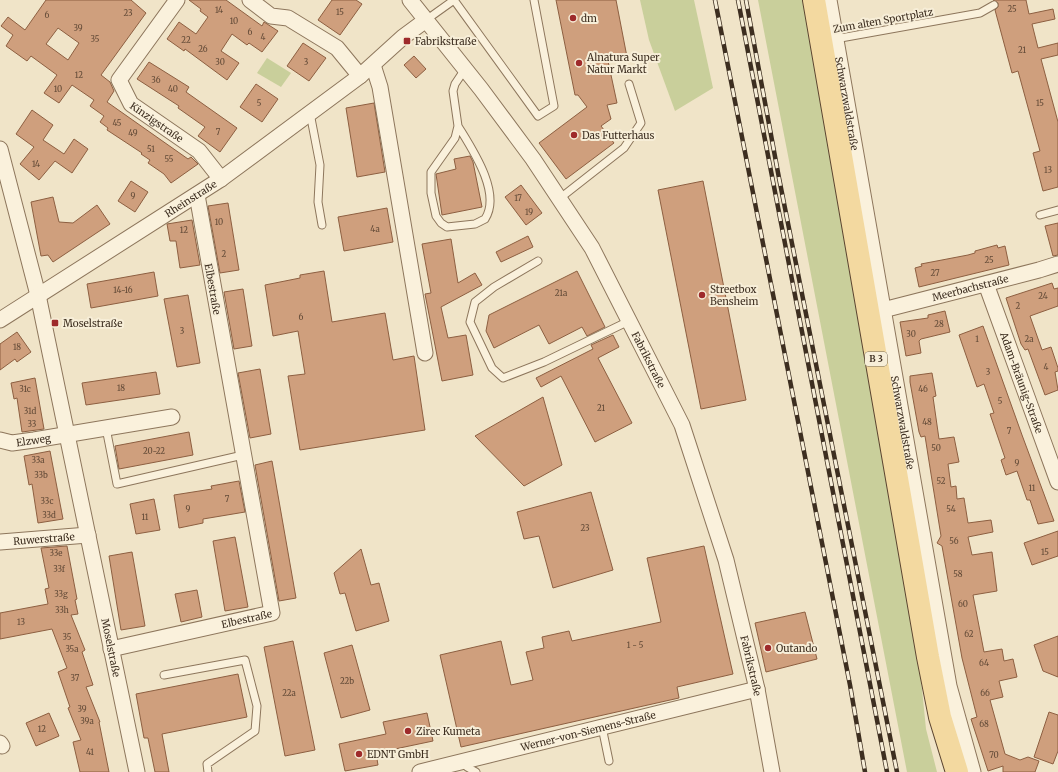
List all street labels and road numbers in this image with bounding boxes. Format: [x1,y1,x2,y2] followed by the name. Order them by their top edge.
[832,5,935,36] street label: Zum alten Sportplatz
[832,56,861,151] street label: Schwarzwaldstraße
[127,99,186,145] street label: Kinzigstraße
[162,177,219,220] street label: Rheinstraße
[202,263,223,316] street label: Elbestraße
[931,272,1010,304] street label: Meerbachstraße
[629,329,668,390] street label: Fabrikstraße
[997,330,1046,435] street label: Adam-Bräunig-Straße
[865,352,887,366] road number: B 3
[888,375,917,471] street label: Schwarzwaldstraße
[15,431,52,449] street label: Elzweg
[13,530,75,548] street label: Ruwerstraße
[220,607,273,631] street label: Elbestraße
[98,617,123,678] street label: Moselstraße
[737,634,764,697] street label: Fabrikstraße
[518,708,657,754] street label: Werner-von-Siemens-Straße

